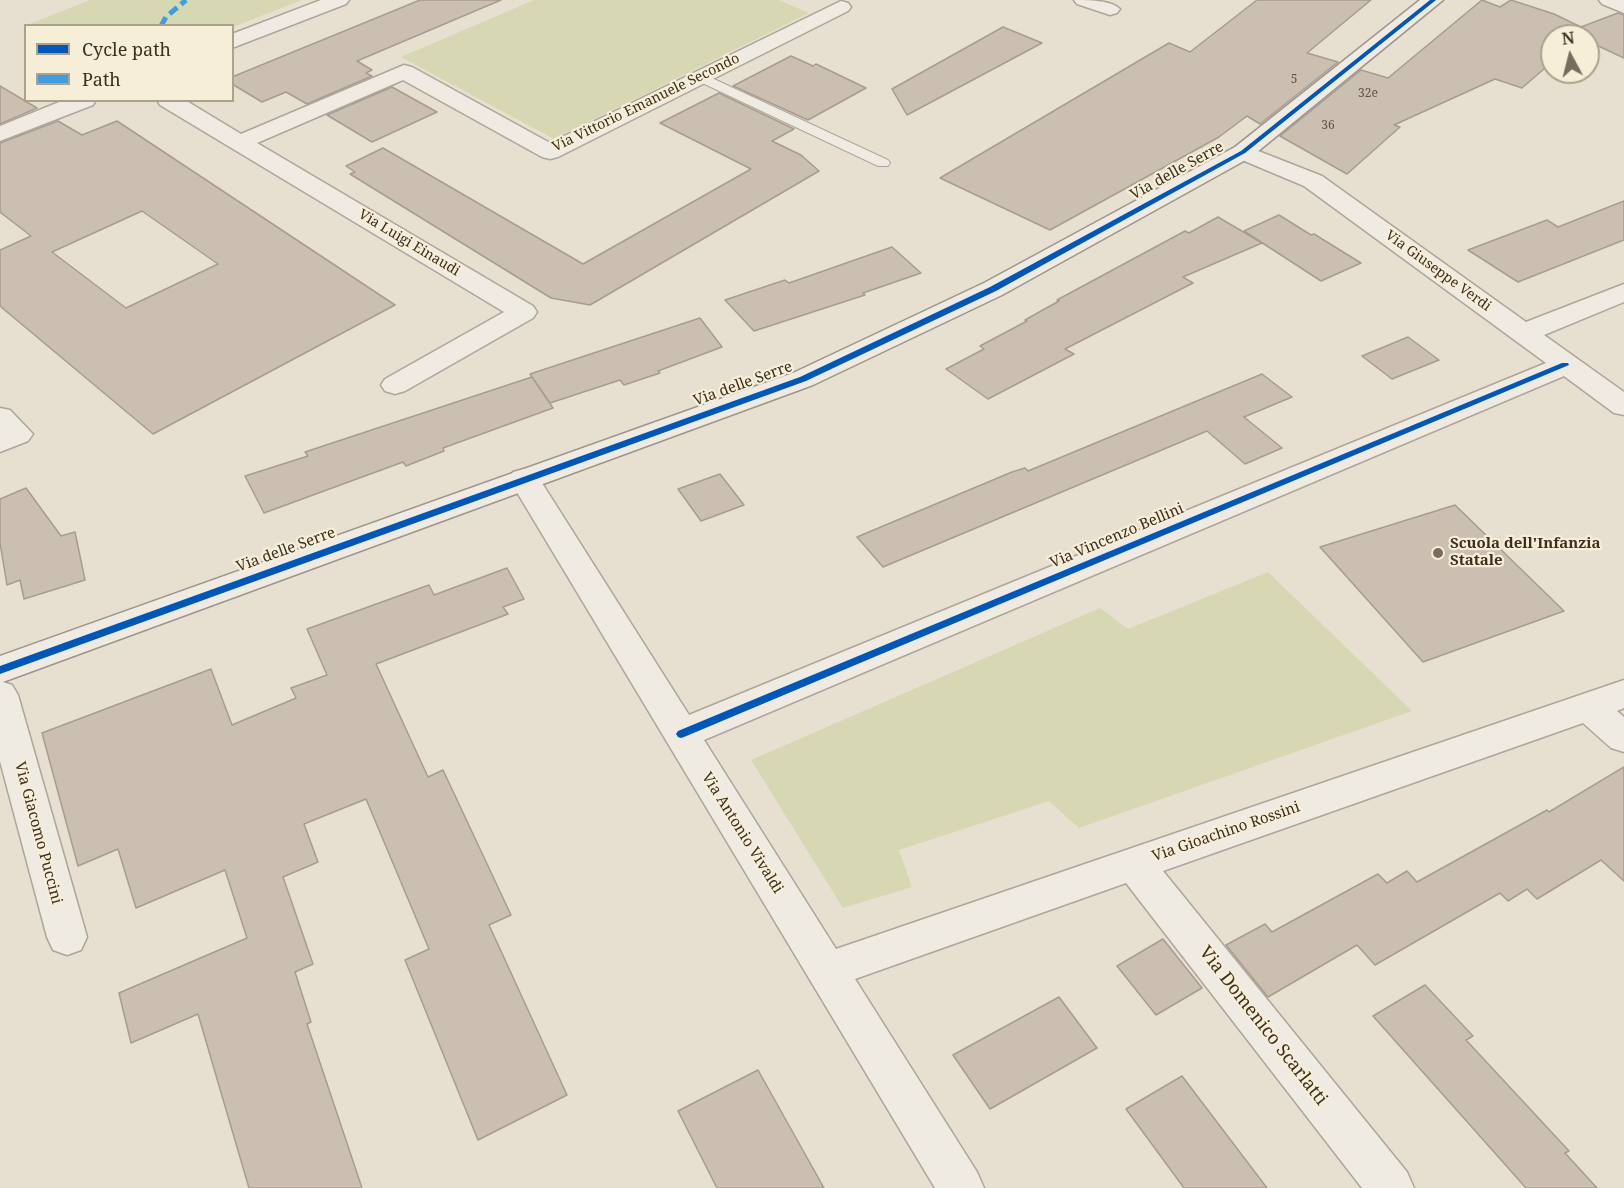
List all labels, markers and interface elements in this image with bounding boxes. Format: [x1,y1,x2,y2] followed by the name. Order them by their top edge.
[24,24,234,102] legend
[1540,24,1600,84] north arrow
[1560,26,1576,50] text: N
[82,37,171,61] text: Cycle path
[549,50,743,156] street label: Via Vittorio Emanuele Secondo
[82,67,121,91] text: Path
[1291,73,1297,87] house number: 5
[1358,87,1378,101] house number: 32e
[1321,119,1335,133] house number: 36
[1127,138,1227,204] street label: Via delle Serre
[355,206,463,280] street label: Via Luigi Einaudi
[1382,227,1494,315] street label: Via Giuseppe Verdi
[691,358,795,410] street label: Via delle Serre
[1047,500,1187,572] street label: Via Vincenzo Bellini
[234,524,338,576] street label: Via delle Serre
[1450,535,1601,570] place label: Scuola dell'Infanzia Statale
[1431,546,1445,560] marker: Scuola dell'Infanzia Statale
[10,760,66,906] street label: Via Giacomo Puccini
[697,769,787,897] street label: Via Antonio Vivaldi
[1150,798,1302,866] street label: Via Gioachino Rossini
[1194,942,1332,1110] street label: Via Domenico Scarlatti

